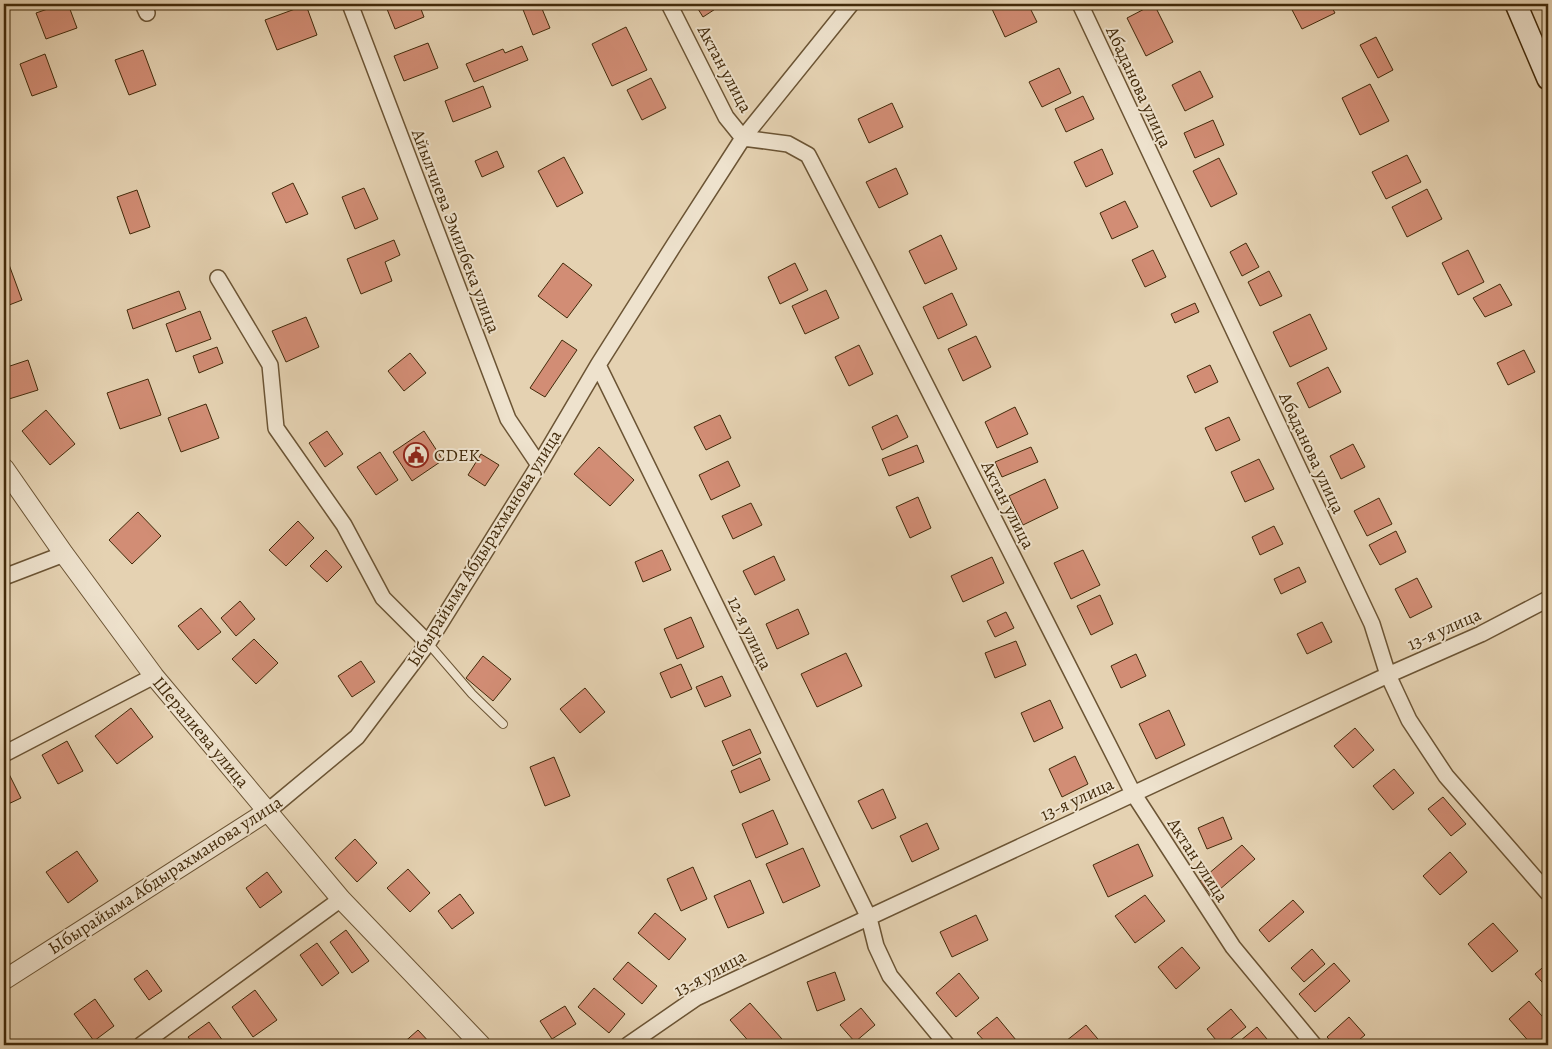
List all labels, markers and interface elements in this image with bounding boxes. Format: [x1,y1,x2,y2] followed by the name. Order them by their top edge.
[691,20,758,118] street label: Актан улица
[1100,22,1178,152] street label: Абаданова улица
[406,125,506,337] street label: Айылчиева Эмилбека улица
[1273,388,1351,518] street label: Абаданова улица
[401,425,567,671] street label: Ыбырайыма Абдырахманова улица
[403,442,429,468] public building icon: CDEK
[434,443,481,467] place label: CDEK
[975,456,1041,554] street label: Актан улица
[722,592,778,675] street label: 12-я улица
[1403,602,1485,656] street label: 13-я улица
[147,671,255,793] street label: Шералиева улица
[1036,771,1118,826] street label: 13-я улица
[43,790,287,960] street label: Ыбырайыма Абдырахманова улица
[1161,812,1235,907] street label: Актан улица
[670,944,751,1002] street label: 13-я улица

